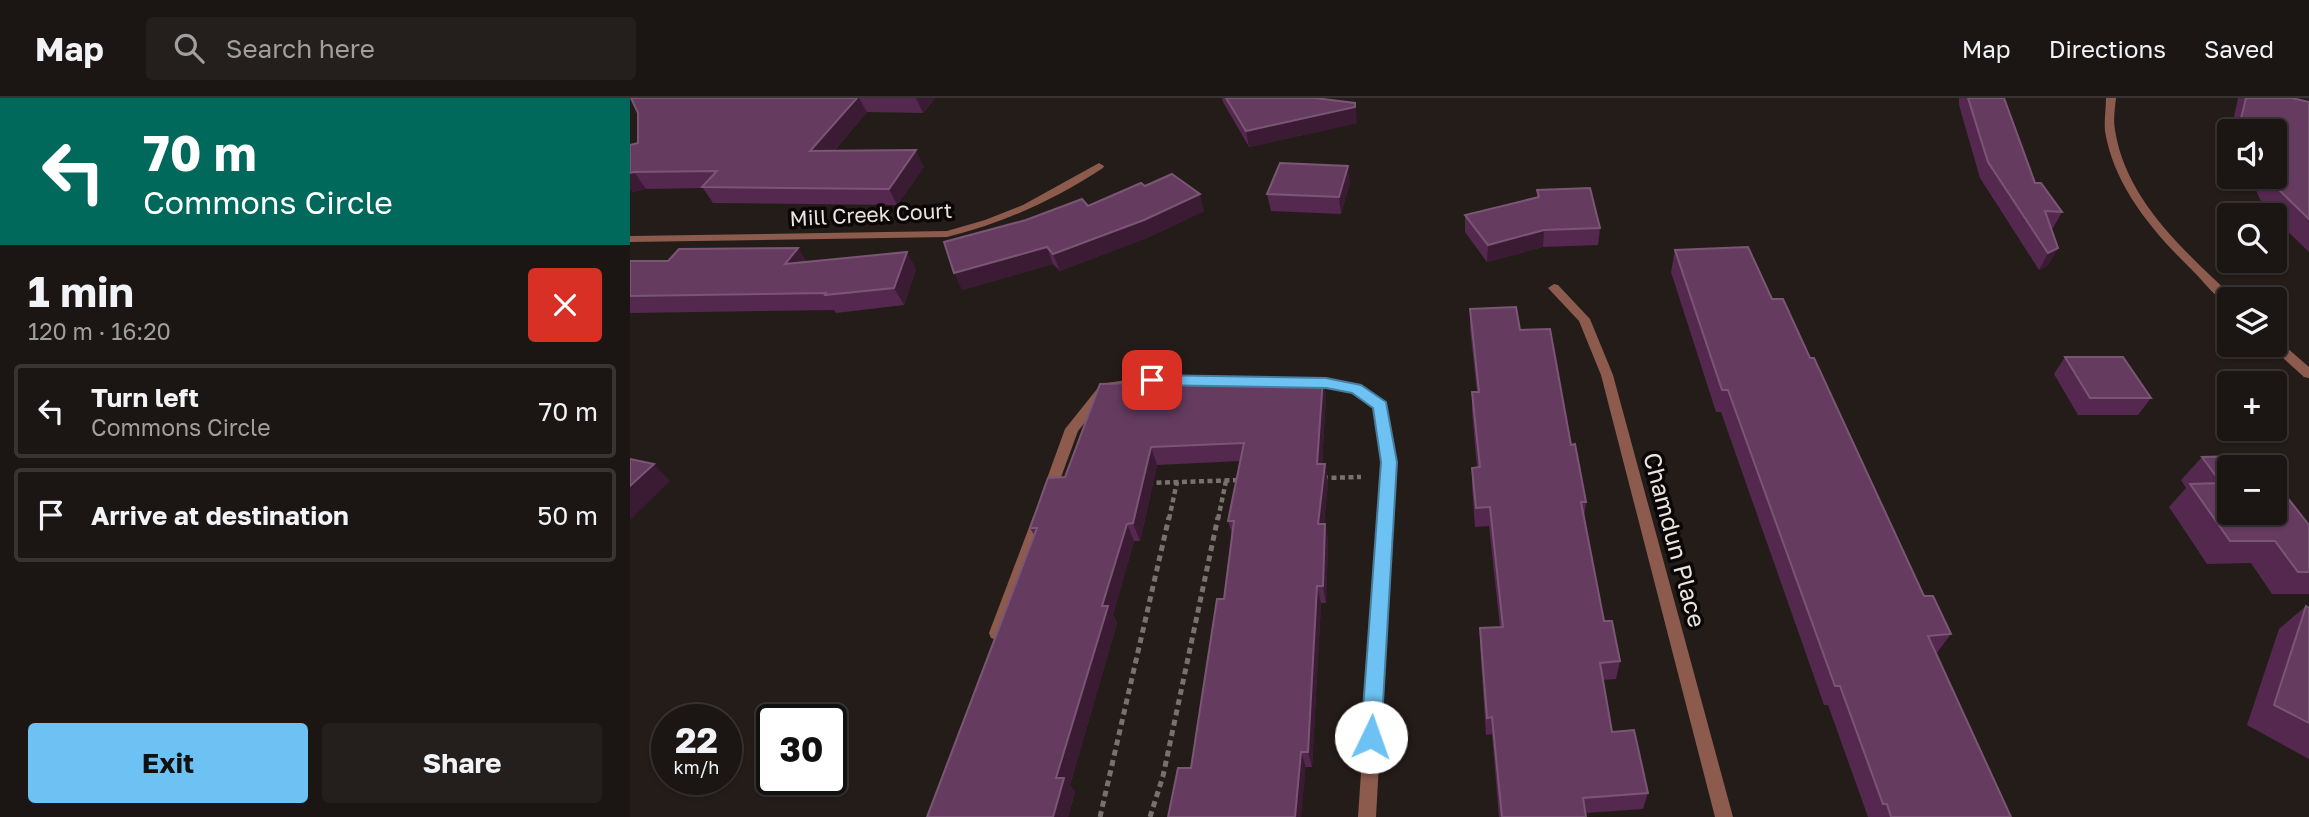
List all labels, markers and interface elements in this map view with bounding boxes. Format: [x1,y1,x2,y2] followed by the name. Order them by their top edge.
[146,17,636,80] search box
[35,29,104,68] text: Map
[170,29,208,67] icon: search
[226,33,375,64] text: Search here
[1962,34,2011,63] text: Map
[2049,34,2166,63] text: Directions
[2204,34,2274,63] text: Saved
[2217,119,2287,525] map controls
[2217,119,2287,189] button: sound
[143,123,257,182] text: 70 m
[28,126,119,217] icon: left
[143,183,393,221] text: Commons Circle
[789,197,953,231] street label: Mill Creek Court
[2217,203,2287,273] button: search
[28,266,134,316] text: 1 min
[528,268,602,342] button: close
[2217,287,2287,357] button: layers
[28,317,171,345] text: 120 m · 16:20
[1122,350,1182,410] pin
[1133,361,1171,399] icon: arrive
[2217,371,2287,441] button: +
[91,382,199,413] text: Turn left
[32,392,70,430] icon: left
[539,396,598,427] text: 70 m
[91,413,271,441] text: Commons Circle
[1638,449,1713,630] street label: Chamdun Place
[2217,455,2287,525] button: −
[32,496,70,534] icon: arrive
[91,500,349,531] text: Arrive at destination
[537,500,598,531] text: 50 m
[1334,700,1408,774] position arrow
[756,704,847,795] speed limit sign: 30
[675,719,718,761] text: 22
[28,723,308,803] button: Exit
[322,723,602,803] button: Share
[674,756,719,778] text: km/h

